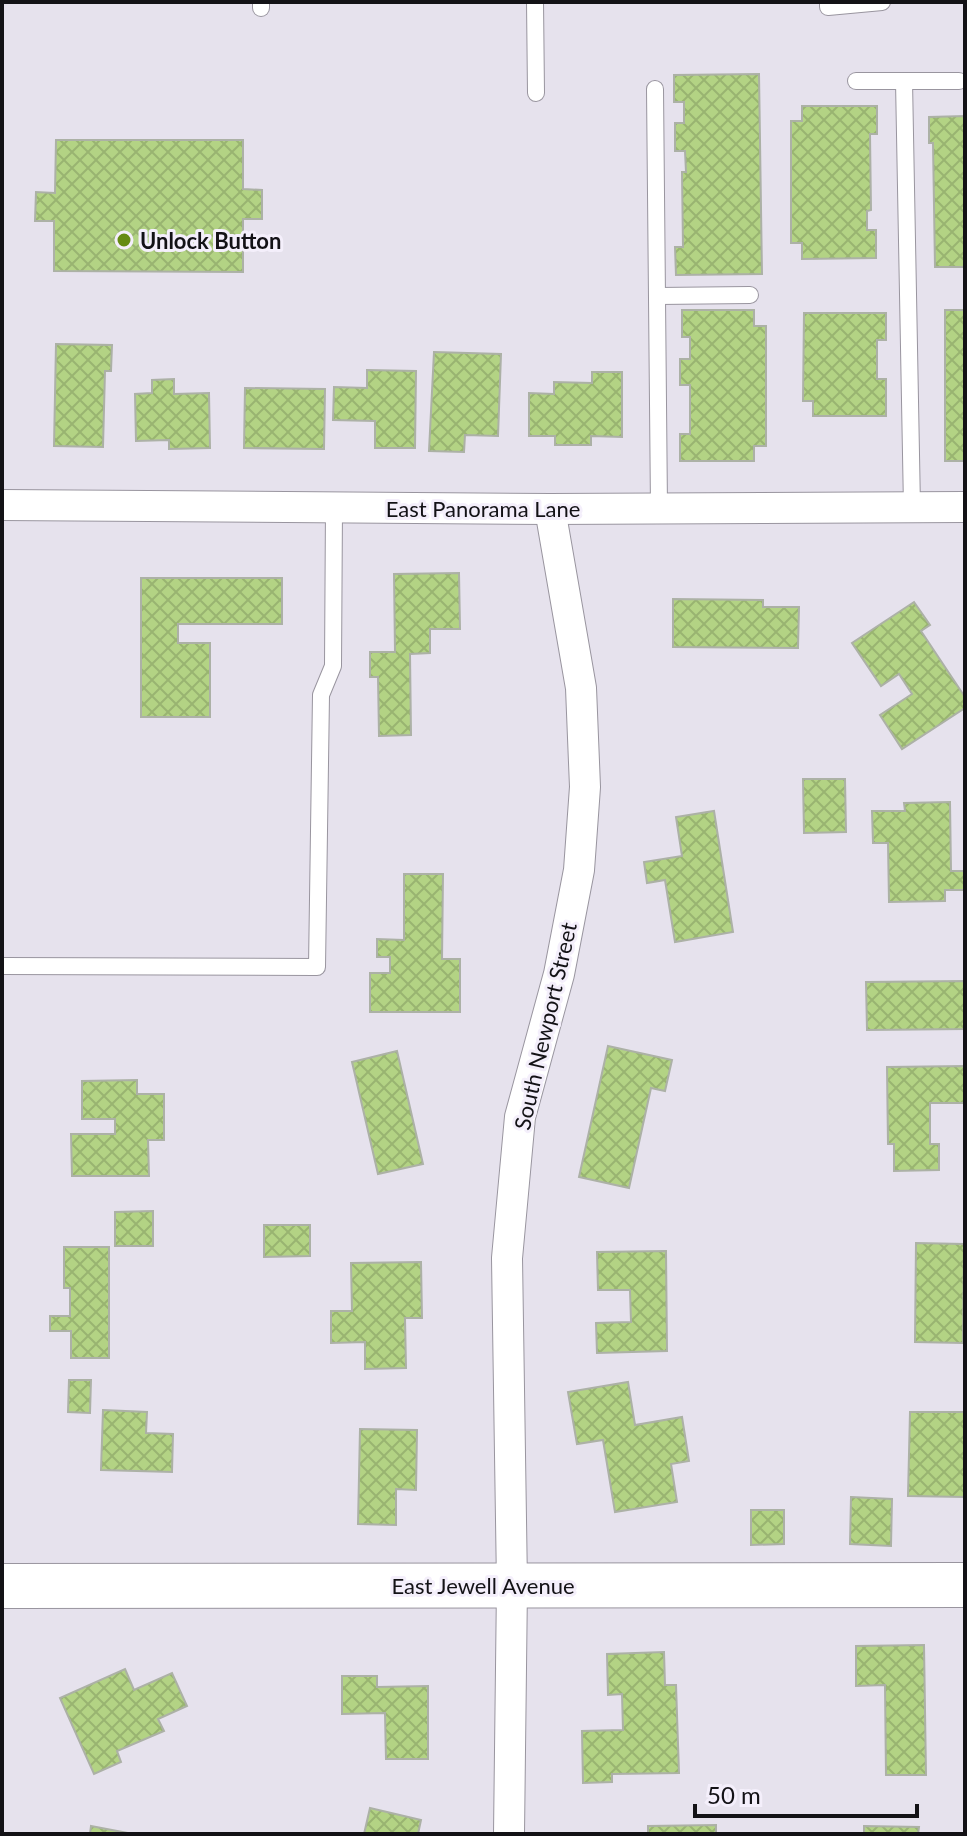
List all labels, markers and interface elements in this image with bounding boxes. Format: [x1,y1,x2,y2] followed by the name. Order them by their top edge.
[140,227,281,254] place label: Unlock Button
[115,231,133,249] marker: Unlock Button
[386,495,580,522] street label: East Panorama Lane
[508,920,582,1132] street label: South Newport Street
[391,1572,575,1599] street label: East Jewell Avenue
[695,1768,917,1818] scale bar
[707,1780,761,1809] text: 50 m

